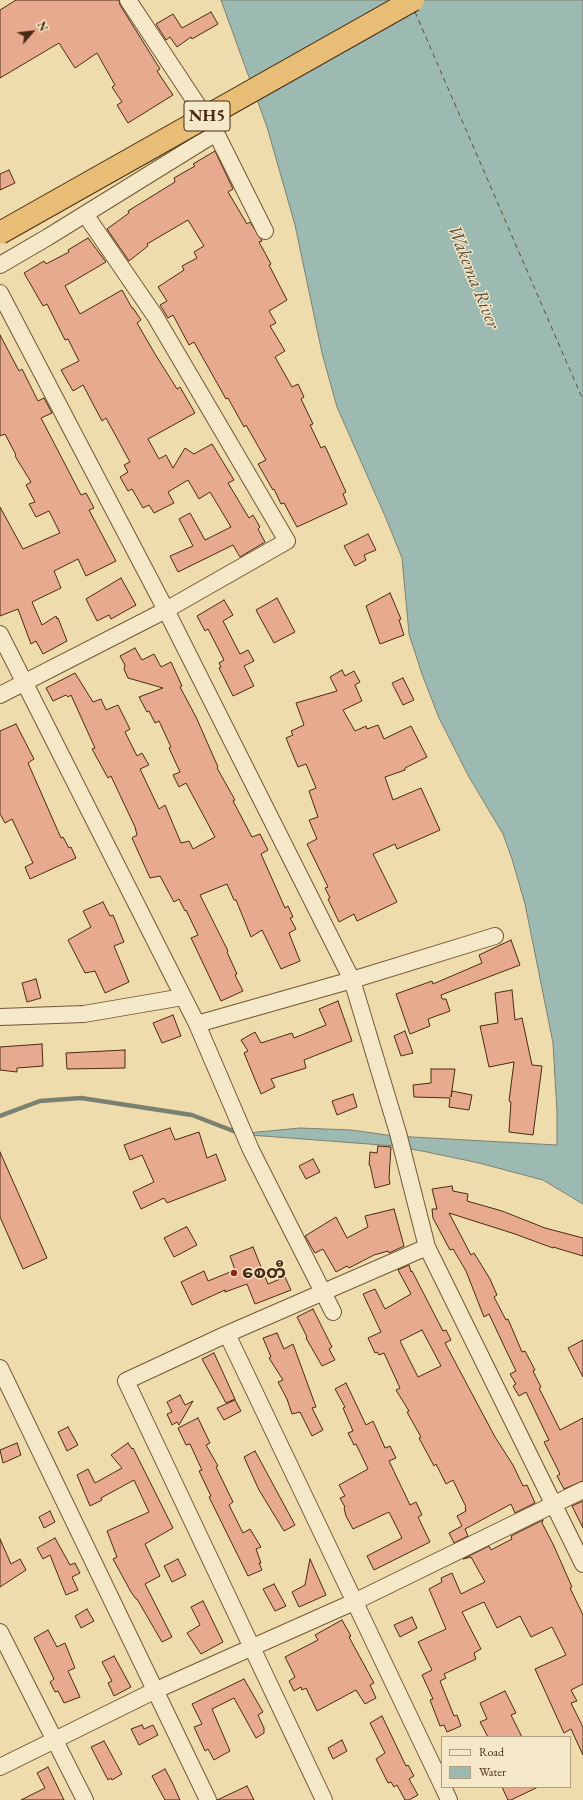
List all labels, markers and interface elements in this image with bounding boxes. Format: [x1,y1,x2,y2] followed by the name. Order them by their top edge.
[12,12,52,52] north arrow
[34,19,51,34] text: N
[184,101,230,131] road number: NH5
[442,222,504,332] water label: Wakema River
[242,1262,286,1284] place label: စေတီ
[229,1268,239,1278] marker: စေတီ
[441,1736,571,1788] legend
[479,1744,504,1760] text: Road
[479,1764,506,1780] text: Water

